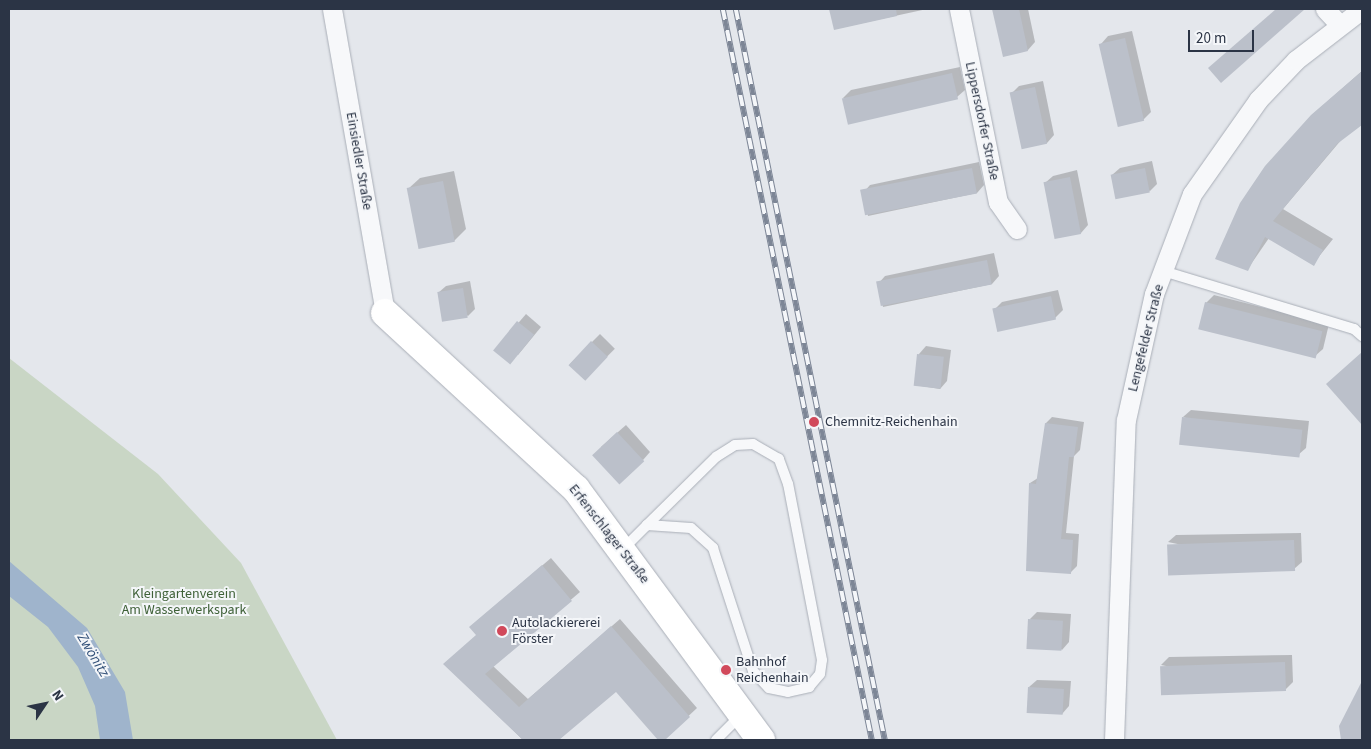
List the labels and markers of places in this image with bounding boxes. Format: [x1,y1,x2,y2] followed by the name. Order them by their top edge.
[825,414,958,430] place label: Chemnitz-Reichenhain
[807,415,821,429] marker: Chemnitz-Reichenhain
[512,615,600,648] place label: Autolackiererei Förster
[496,625,508,637] marker: Autolackiererei Förster
[736,654,809,686] place label: Bahnhof Reichenhain
[720,664,732,676] marker: Bahnhof Reichenhain

